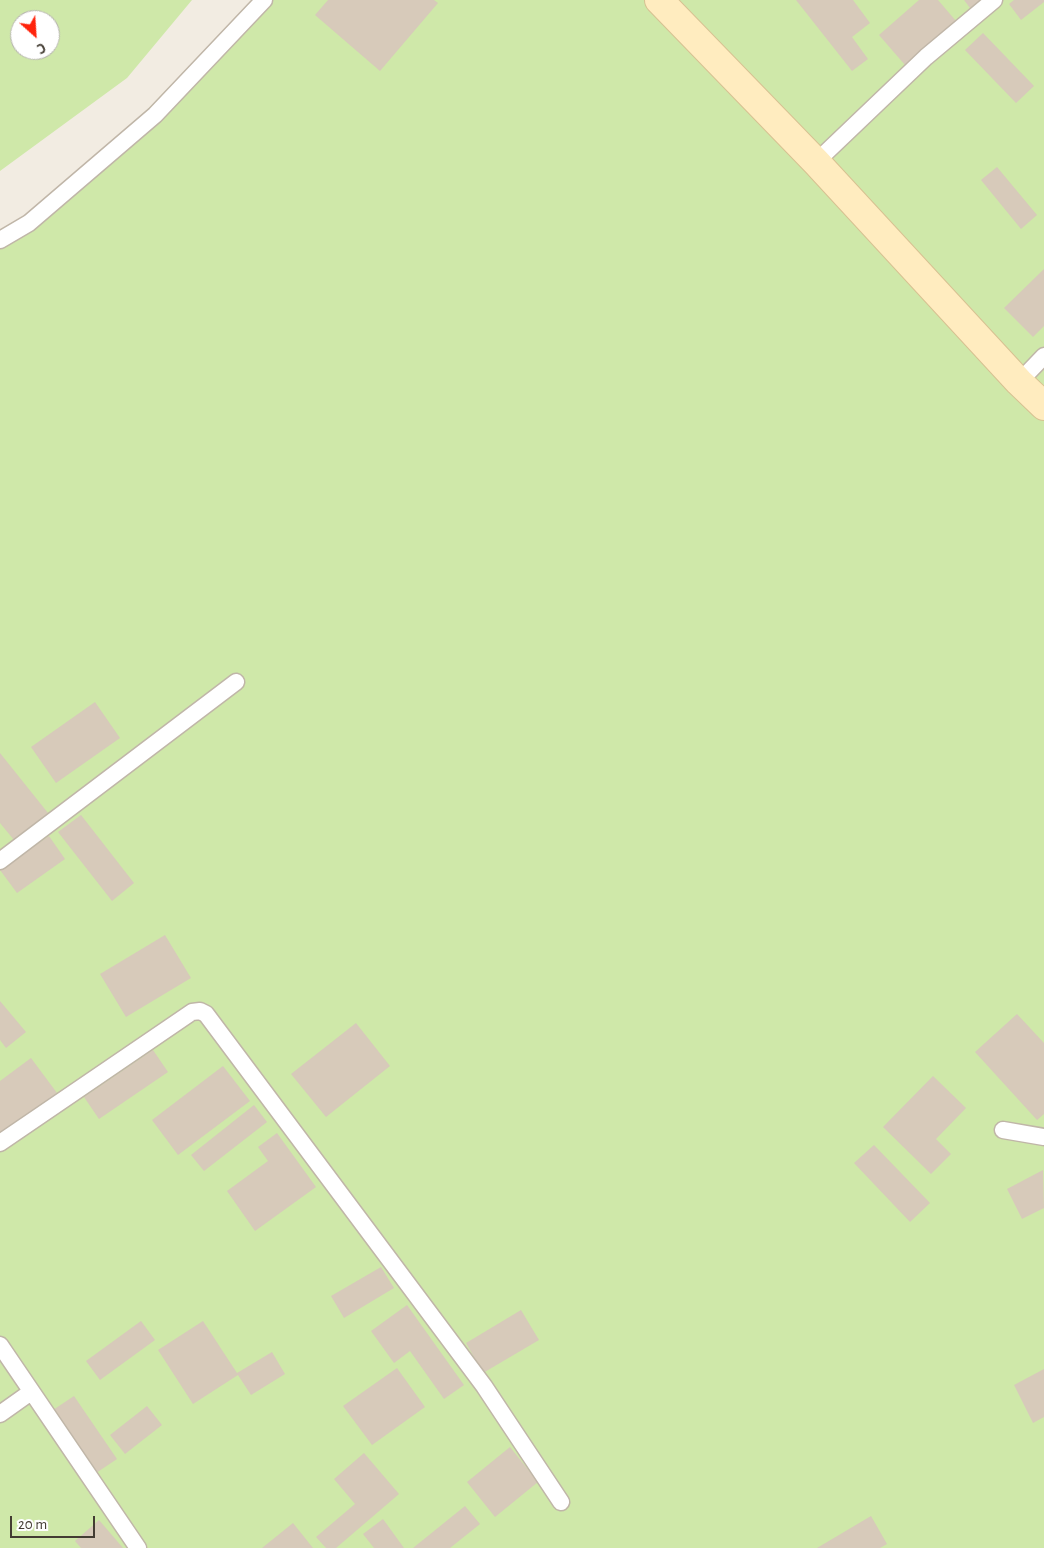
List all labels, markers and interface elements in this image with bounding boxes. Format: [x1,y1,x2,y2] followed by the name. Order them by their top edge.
[10,10,60,60] north arrow
[35,40,48,56] text: С
[12,1506,98,1538] scale bar
[18,1517,47,1532] text: 20 m

